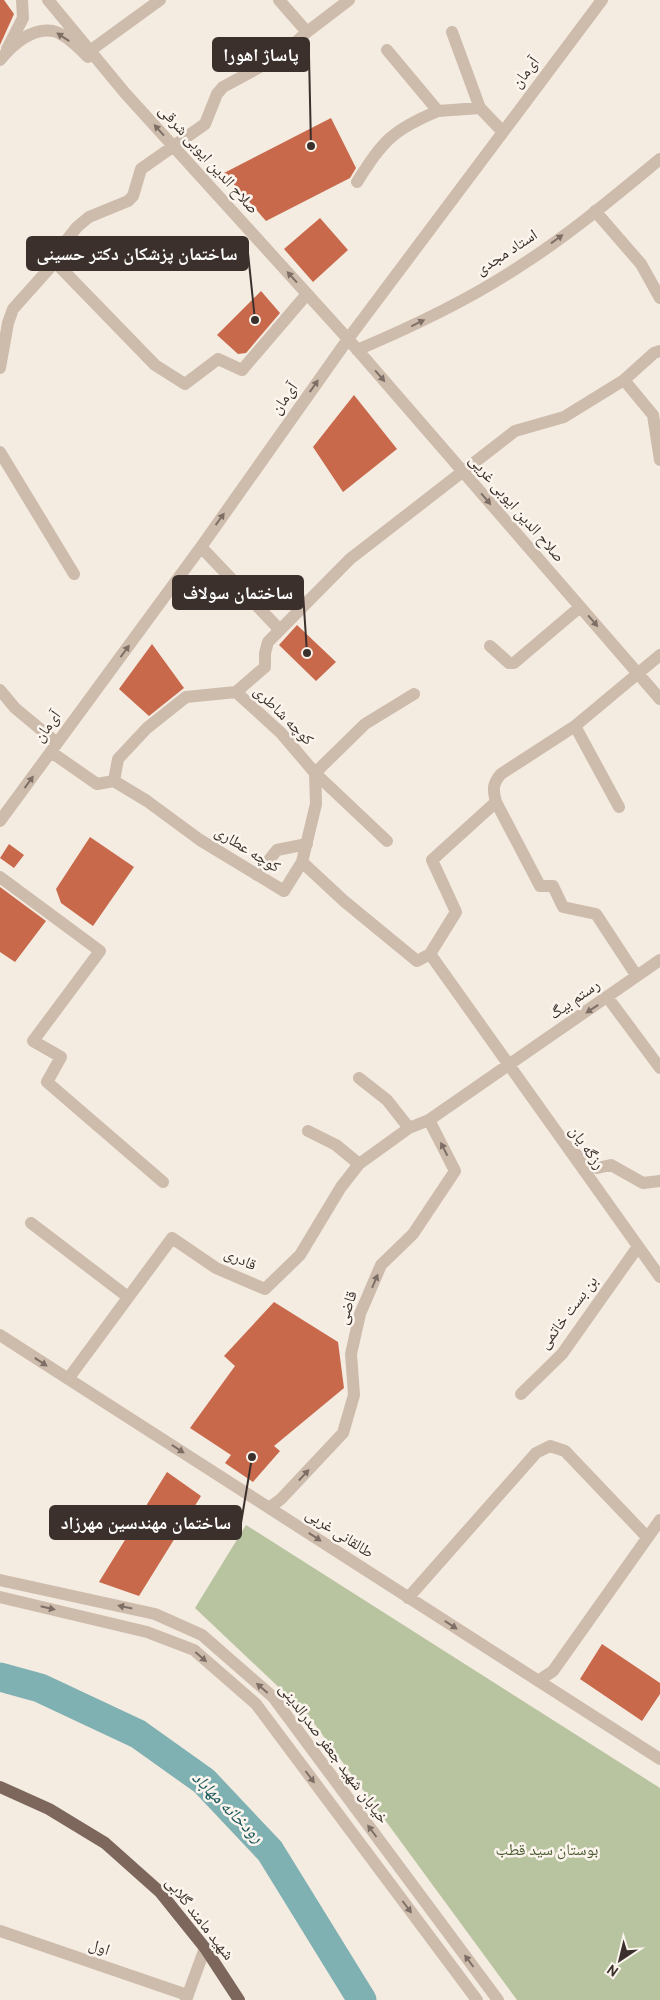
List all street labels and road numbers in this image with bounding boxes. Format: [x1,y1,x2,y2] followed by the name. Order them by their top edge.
[508,52,545,93] street label: آی‌مان
[154,101,262,219] street label: صلاح الدین ایوبی شرقی
[472,226,542,280] street label: استاد مجدی
[267,378,304,419] street label: آی‌مان
[464,451,568,567] street label: صلاح الدین ایوبی غریی
[249,682,317,750] street label: کوچه شاطری
[30,706,67,747] street label: آی‌مان
[211,822,284,878] street label: کوچه عطاری
[546,975,604,1025] street label: رستم بیگ
[564,1122,608,1174] street label: رزگه یان
[221,1244,259,1276] street label: قادری
[535,1272,603,1354] street label: بن بست خاتمی
[333,1289,363,1327] street label: قاضی
[301,1505,377,1563] street label: طالقانی غربی
[274,1680,392,1828] street label: خیابان شهید جعفر صدرالدینی
[160,1873,238,1965] street label: شهید مامند گلابی
[86,1935,112,1961] street label: اول

